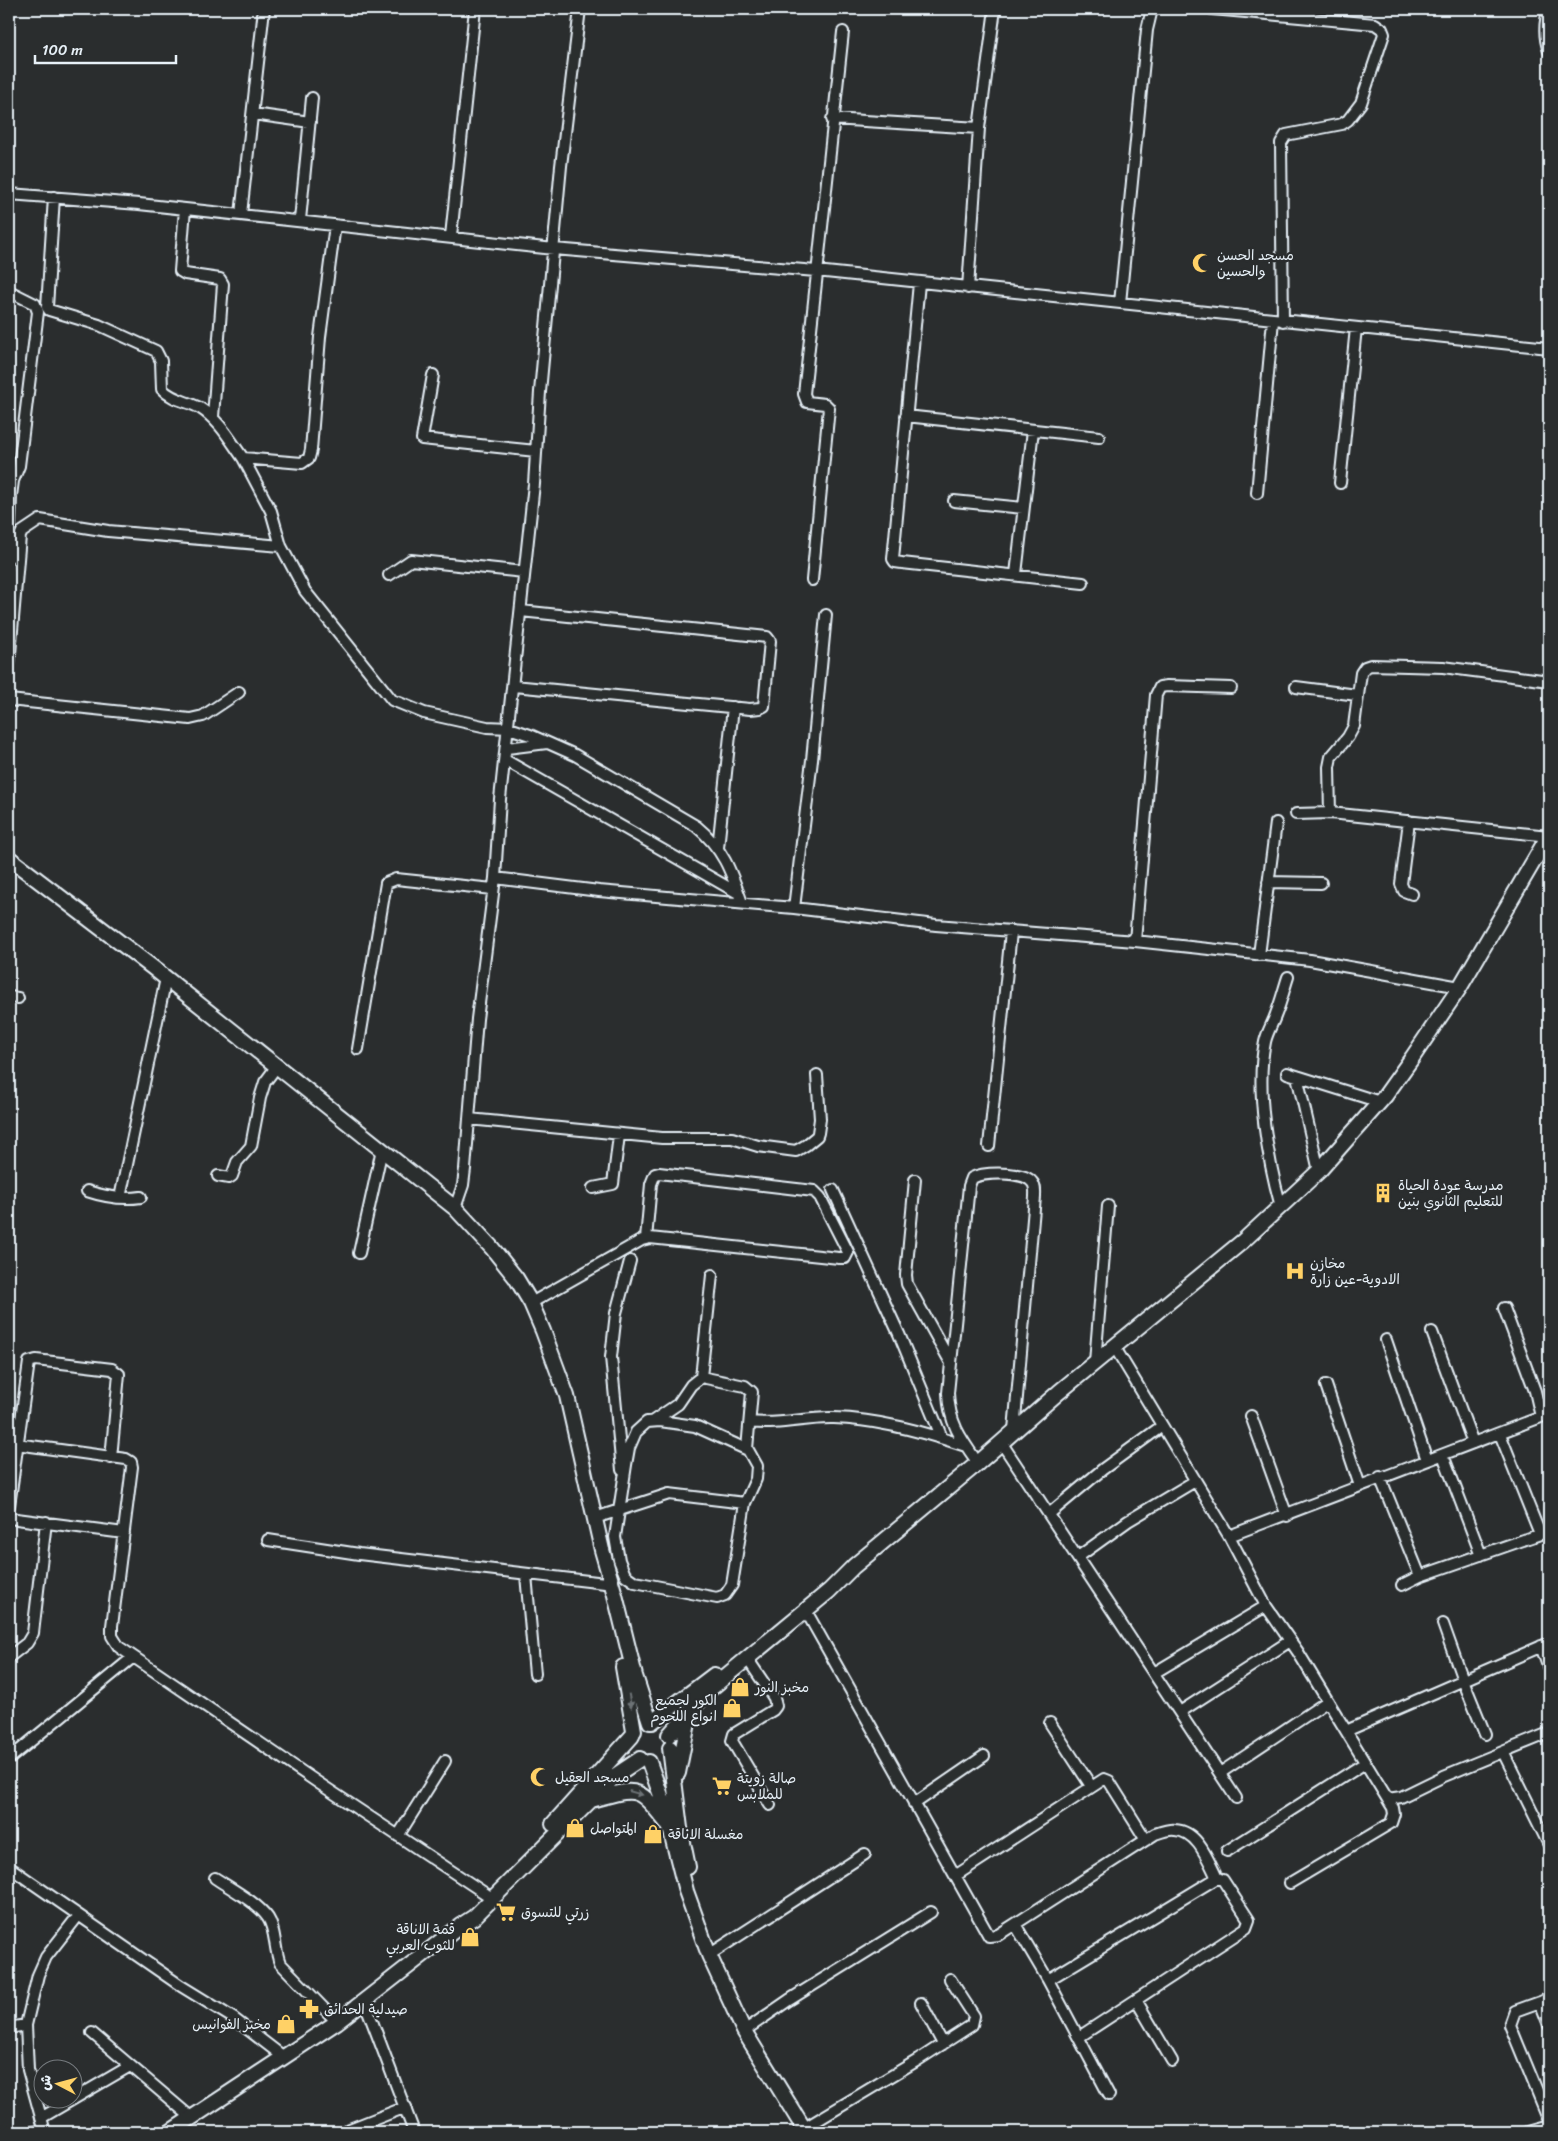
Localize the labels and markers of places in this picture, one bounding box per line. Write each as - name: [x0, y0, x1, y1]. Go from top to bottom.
- place label: مسجد الحسن والحسين: [1217, 243, 1294, 284]
- mosque icon: مسجد الحسن والحسين: [1191, 252, 1213, 274]
- place label: مدرسة عودة الحياة للتعليم الثانوي بنين: [1398, 1173, 1504, 1214]
- building icon: مدرسة عودة الحياة للتعليم الثانوي بنين: [1372, 1182, 1394, 1204]
- place label: مخازن الادوية-عين زارة: [1310, 1251, 1400, 1292]
- hospital icon: مخازن الادوية-عين زارة: [1284, 1260, 1306, 1282]
- place label: مخبز النور: [754, 1675, 809, 1700]
- shop icon: مخبز النور: [729, 1676, 751, 1698]
- place label: الكور لجميع انواع اللحوم: [650, 1688, 717, 1729]
- shop icon: الكور لجميع انواع اللحوم: [721, 1697, 743, 1719]
- place label: مسجد العقيل: [555, 1765, 629, 1790]
- mosque icon: مسجد العقيل: [529, 1766, 551, 1788]
- place label: صالة زويتة للملابس: [737, 1766, 796, 1807]
- supermarket icon: صالة زويتة للملابس: [711, 1775, 733, 1797]
- place label: المتواصل: [590, 1816, 637, 1841]
- shop icon: المتواصل: [564, 1817, 586, 1839]
- place label: مغسلة الاناقة: [668, 1822, 743, 1847]
- shop icon: مغسلة الاناقة: [642, 1823, 664, 1845]
- place label: زرتي للتسوق: [521, 1900, 589, 1925]
- supermarket icon: زرتي للتسوق: [495, 1901, 517, 1923]
- place label: قمة الاناقة للثوب العربي: [386, 1917, 455, 1958]
- shop icon: قمة الاناقة للثوب العربي: [459, 1926, 481, 1948]
- place label: صيدلية الحدائق: [324, 1997, 408, 2022]
- pharmacy icon: صيدلية الحدائق: [298, 1998, 320, 2020]
- place label: مخبز الفوانيس: [192, 2012, 271, 2037]
- shop icon: مخبز الفوانيس: [275, 2013, 297, 2035]

